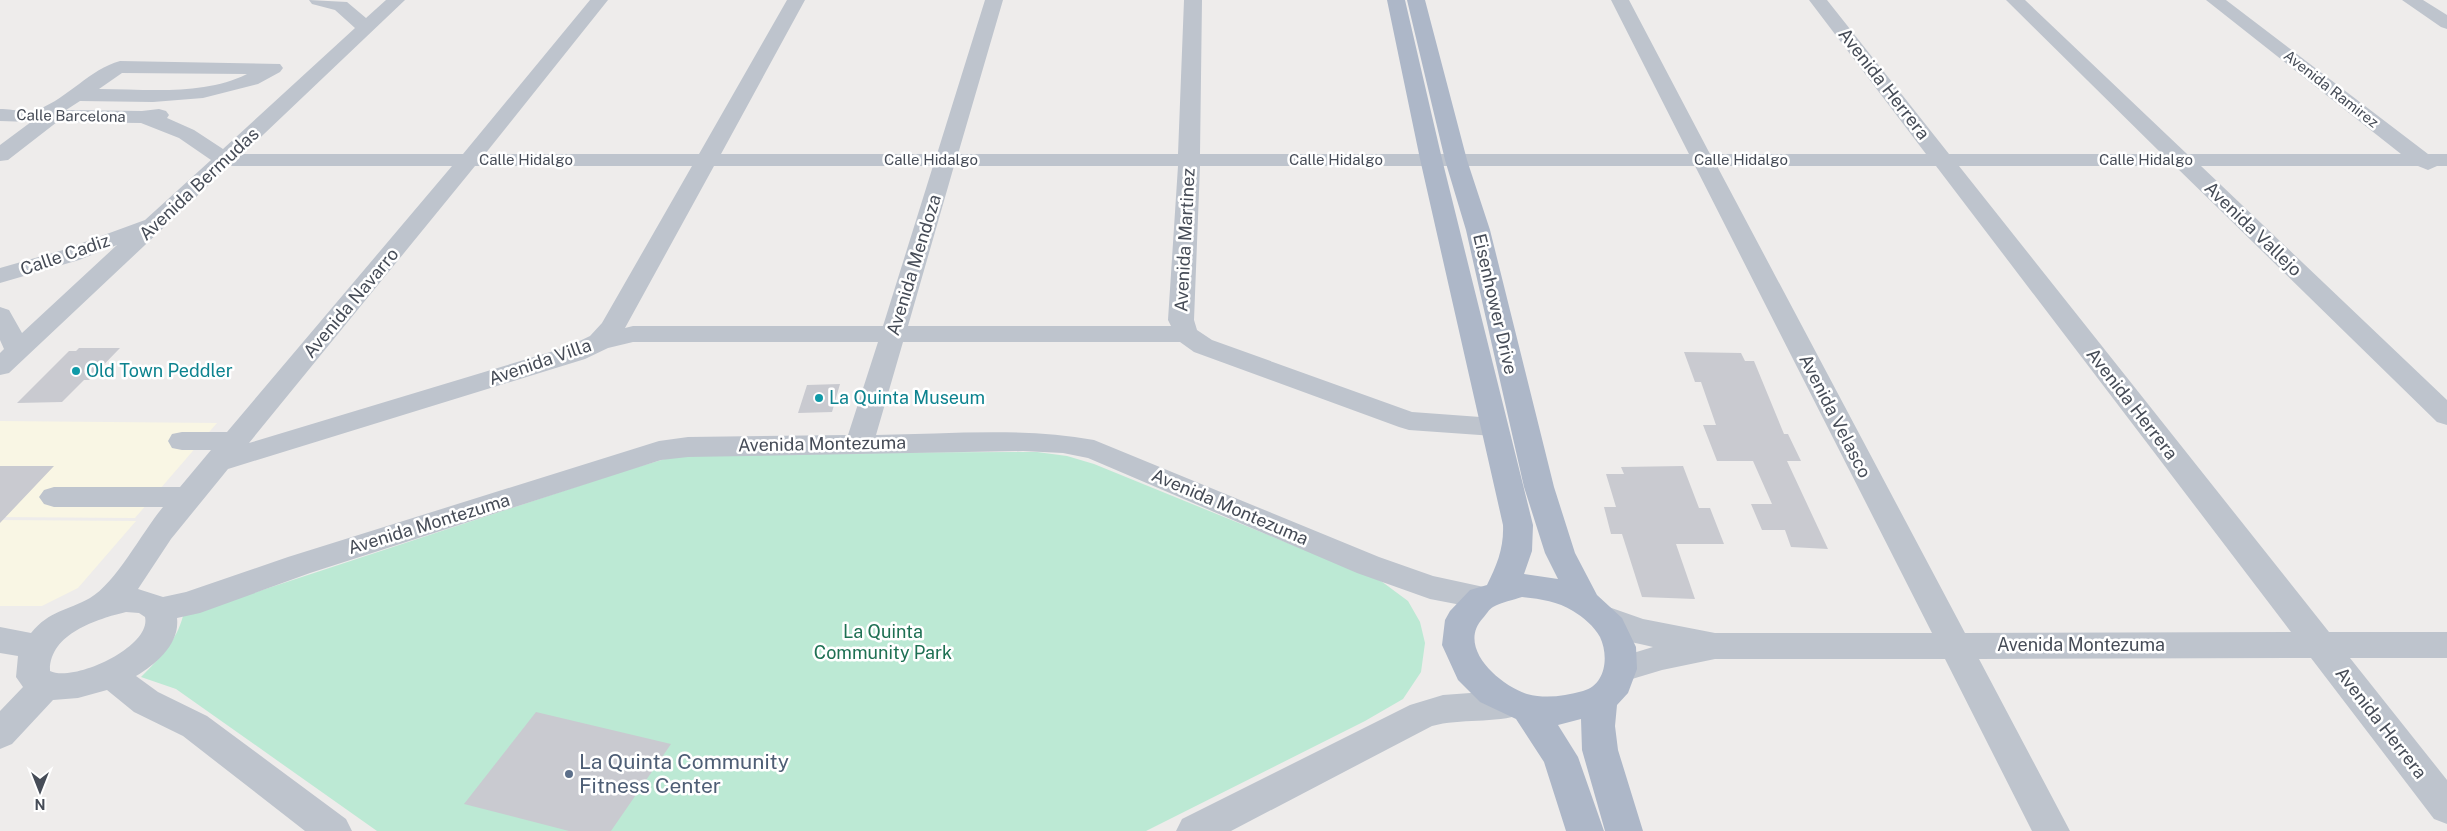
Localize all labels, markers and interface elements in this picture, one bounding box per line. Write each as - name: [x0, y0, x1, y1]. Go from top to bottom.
- street label: Avenida Herrera: [1834, 24, 1934, 143]
- street label: Avenida Ramirez: [2281, 46, 2382, 131]
- street label: Calle Barcelona: [16, 106, 126, 125]
- street label: Avenida Bermudas: [135, 123, 263, 244]
- street label: Calle Hidalgo: [479, 151, 573, 168]
- street label: Calle Hidalgo: [884, 151, 978, 168]
- street label: Calle Hidalgo: [1289, 151, 1383, 168]
- street label: Calle Hidalgo: [1694, 151, 1788, 168]
- street label: Calle Hidalgo: [2099, 151, 2193, 168]
- street label: Avenida Martinez: [1170, 168, 1199, 312]
- street label: Avenida Vallejo: [2200, 177, 2306, 280]
- street label: Avenida Mendoza: [882, 192, 945, 338]
- street label: Calle Cadiz: [17, 229, 112, 280]
- street label: Eisenhower Drive: [1469, 231, 1522, 376]
- street label: Avenida Navarro: [299, 244, 403, 362]
- street label: Avenida Villa: [486, 334, 594, 389]
- street label: Avenida Herrera: [2082, 344, 2182, 463]
- street label: Avenida Velasco: [1795, 350, 1876, 481]
- place label: Old Town Peddler: [86, 360, 233, 381]
- marker: Old Town Peddler: [70, 365, 82, 377]
- place label: La Quinta Museum: [829, 387, 985, 408]
- marker: La Quinta Museum: [813, 392, 825, 404]
- street label: Avenida Montezuma: [738, 432, 906, 455]
- street label: Avenida Montezuma: [1149, 464, 1312, 549]
- street label: Avenida Montezuma: [345, 489, 512, 558]
- park label: La Quinta Community Park: [814, 621, 952, 663]
- street label: Avenida Montezuma: [1997, 634, 2165, 655]
- street label: Avenida Herrera: [2331, 663, 2431, 782]
- place label: La Quinta Community Fitness Center: [579, 749, 789, 798]
- north arrow: [15, 766, 65, 816]
- marker: La Quinta Community Fitness Center: [563, 768, 575, 780]
- text: N: [35, 796, 45, 812]

